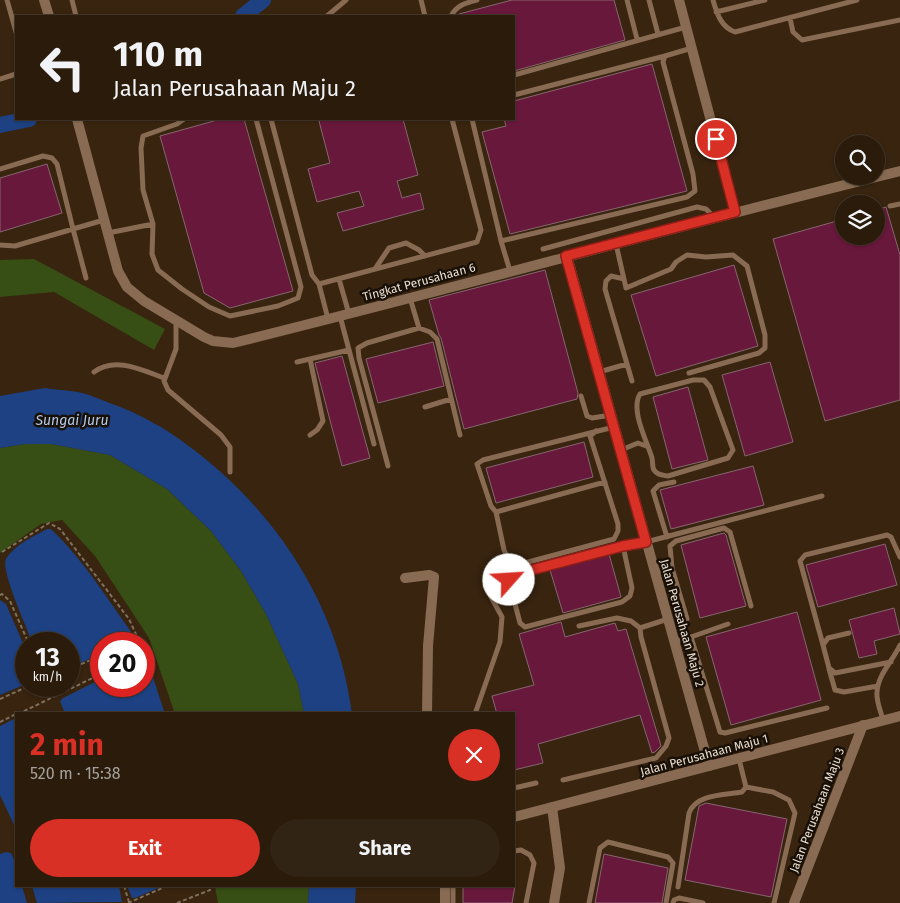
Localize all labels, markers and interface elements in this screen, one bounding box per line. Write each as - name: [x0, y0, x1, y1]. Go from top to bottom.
- text: 110 m: [113, 33, 203, 75]
- icon: left: [30, 35, 95, 100]
- text: Jalan Perusahaan Maju 2: [113, 75, 356, 102]
- pin: [695, 118, 737, 160]
- icon: arrive: [702, 125, 730, 153]
- map controls: [835, 135, 885, 245]
- button: search: [835, 135, 885, 185]
- button: layers: [835, 195, 885, 245]
- street label: Tingkat Perusahaan 6: [361, 260, 477, 304]
- water label: Sungai Juru: [34, 412, 109, 429]
- position arrow: [482, 553, 534, 605]
- street label: Jalan Perusahaan Maju 2: [657, 557, 707, 689]
- speed limit sign: 20: [90, 632, 155, 697]
- text: 13: [35, 643, 60, 673]
- text: km/h: [33, 670, 62, 684]
- text: 2 min: [30, 727, 104, 763]
- button: close: [448, 729, 500, 781]
- street label: Jalan Perusahaan Maju 1: [639, 731, 769, 779]
- street label: Jalan Perusahaan Maju 3: [787, 746, 847, 874]
- text: 520 m · 15:38: [30, 764, 121, 783]
- button: Exit: [30, 819, 260, 877]
- button: Share: [270, 819, 500, 877]

